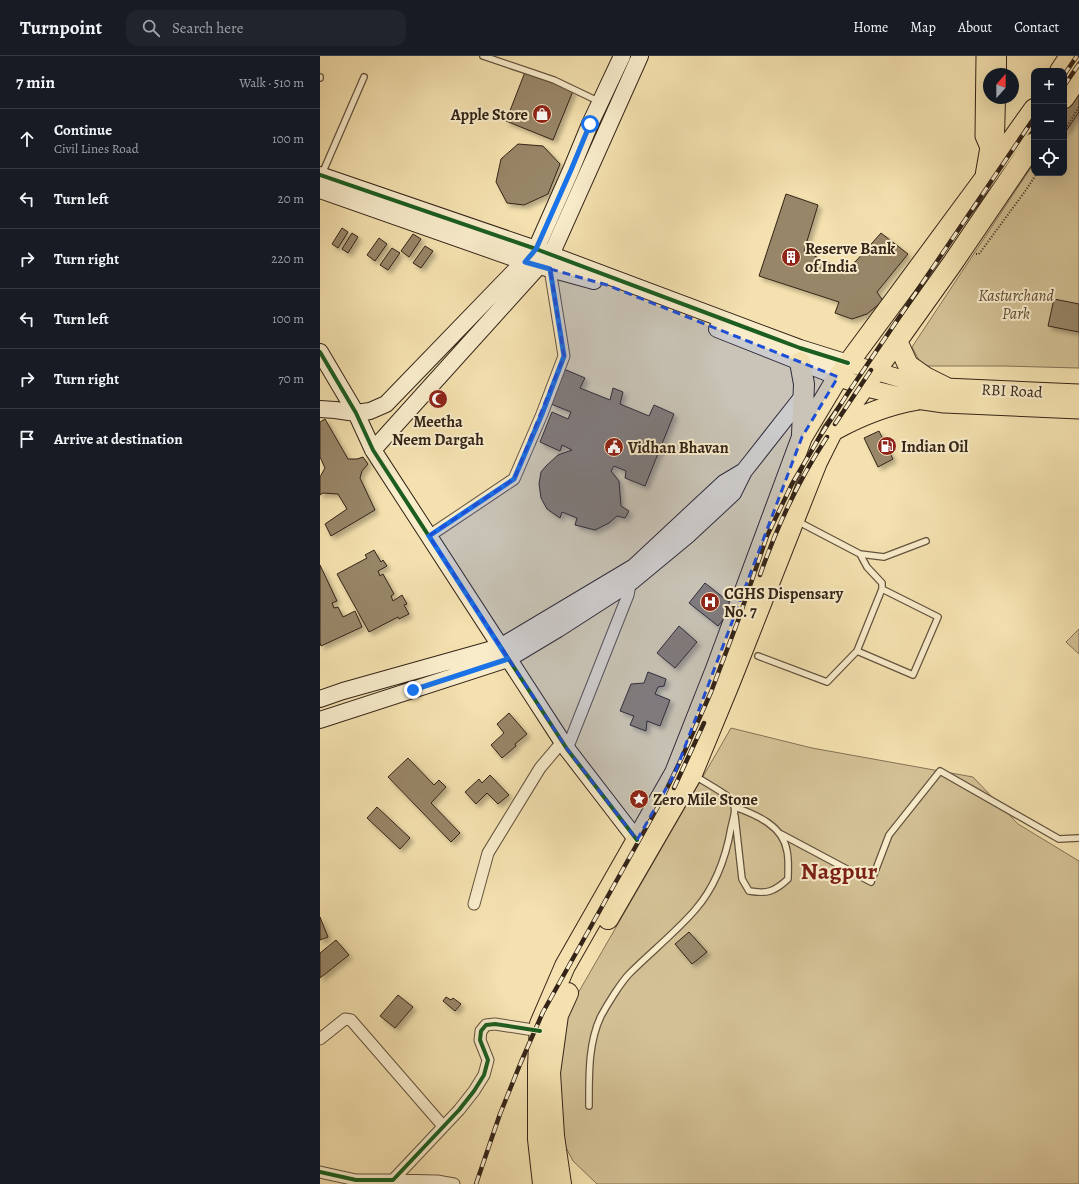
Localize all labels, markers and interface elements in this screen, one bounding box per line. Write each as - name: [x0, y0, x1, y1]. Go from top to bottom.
- search box: [126, 10, 406, 46]
- text: Turnpoint: [20, 15, 102, 41]
- icon: search: [140, 17, 162, 39]
- text: Search here: [172, 18, 243, 38]
- text: Home: [853, 18, 888, 37]
- text: Map: [910, 18, 936, 37]
- text: About: [958, 18, 992, 37]
- text: Contact: [1014, 18, 1059, 37]
- north arrow: [983, 68, 1019, 104]
- map controls: [1031, 68, 1067, 176]
- button: +: [1031, 68, 1067, 104]
- text: 7 min: [16, 71, 55, 94]
- text: Walk · 510 m: [239, 74, 304, 91]
- shop icon: Apple Store: [531, 103, 553, 125]
- place label: Apple Store: [450, 104, 528, 126]
- button: −: [1031, 104, 1067, 140]
- route start: [581, 115, 599, 133]
- text: Continue: [54, 120, 112, 140]
- icon: ahead: [16, 128, 38, 150]
- text: 100 m: [272, 130, 304, 147]
- text: Civil Lines Road: [54, 140, 139, 157]
- button: locate: [1031, 140, 1067, 176]
- icon: left: [16, 188, 38, 210]
- text: Turn left: [54, 189, 109, 209]
- text: 20 m: [278, 190, 304, 207]
- place label: Reserve Bank of India: [805, 238, 896, 278]
- building icon: Reserve Bank of India: [780, 246, 802, 268]
- icon: right: [16, 248, 38, 270]
- text: Turn right: [54, 249, 119, 269]
- text: 220 m: [271, 250, 304, 267]
- park label: Kasturchand Park: [978, 285, 1054, 325]
- icon: left: [16, 308, 38, 330]
- text: Turn left: [54, 309, 109, 329]
- text: 100 m: [272, 310, 304, 327]
- icon: right: [16, 368, 38, 390]
- text: Turn right: [54, 369, 119, 389]
- text: 70 m: [278, 370, 304, 387]
- street label: RBI Road: [981, 378, 1044, 404]
- mosque icon: Meetha Neem Dargah: [427, 388, 449, 410]
- place label: Meetha Neem Dargah: [392, 411, 484, 451]
- icon: arrive: [16, 428, 38, 450]
- text: Arrive at destination: [54, 429, 183, 449]
- fuel station icon: Indian Oil: [876, 435, 898, 457]
- public building icon: Vidhan Bhavan: [603, 436, 625, 458]
- place label: Indian Oil: [901, 436, 969, 458]
- place label: Vidhan Bhavan: [627, 437, 729, 459]
- place label: CGHS Dispensary No. 7: [724, 583, 844, 623]
- hospital icon: CGHS Dispensary No. 7: [699, 591, 721, 613]
- route end: [404, 681, 422, 699]
- place icon: Zero Mile Stone: [628, 788, 650, 810]
- place label: Zero Mile Stone: [653, 789, 758, 811]
- district label: Nagpur: [801, 855, 878, 887]

